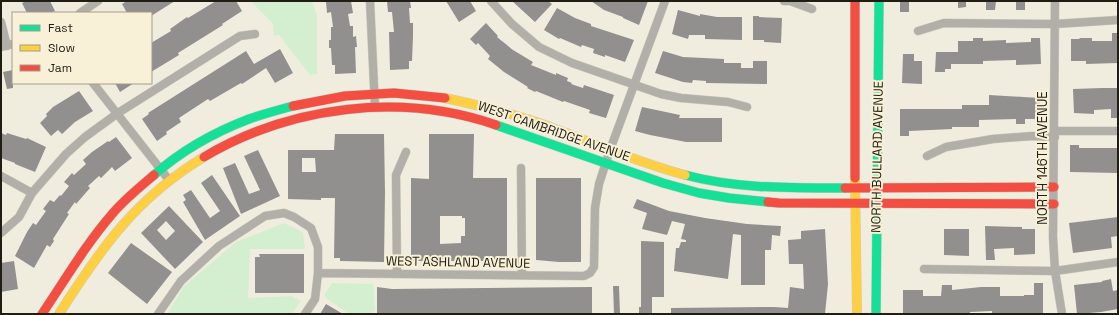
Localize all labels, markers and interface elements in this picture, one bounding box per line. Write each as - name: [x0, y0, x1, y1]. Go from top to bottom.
- legend: [12, 12, 152, 84]
- text: Fast: [48, 20, 73, 36]
- text: Slow: [48, 40, 75, 56]
- text: Jam: [48, 60, 72, 76]
- street label: NORTH BULLARD AVENUE: [867, 81, 887, 233]
- street label: NORTH 146TH AVENUE: [1034, 91, 1051, 225]
- street label: WEST CAMBRIDGE AVENUE: [476, 97, 632, 165]
- street label: WEST ASHLAND AVENUE: [386, 252, 530, 272]

